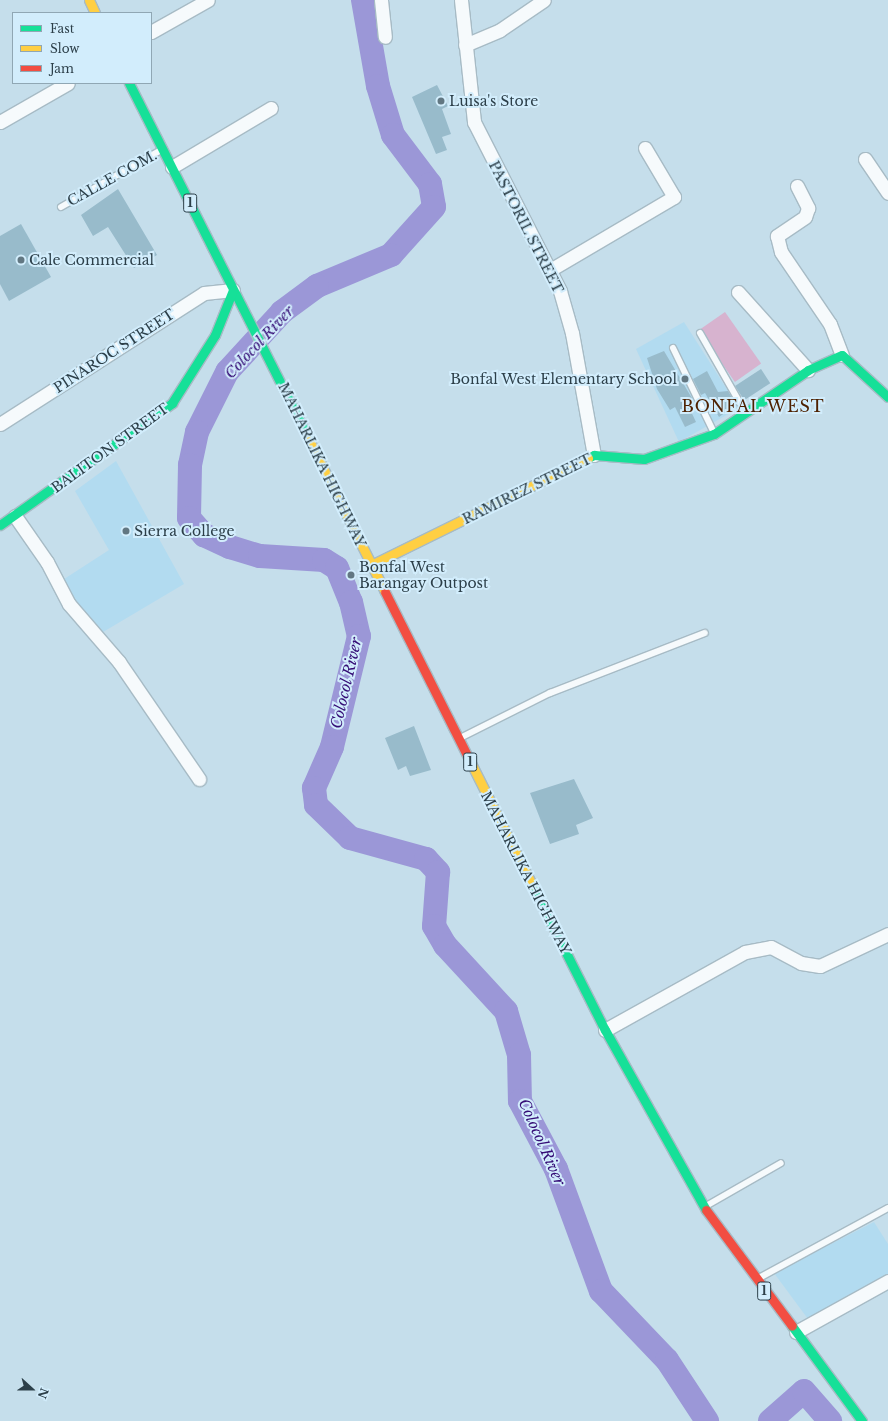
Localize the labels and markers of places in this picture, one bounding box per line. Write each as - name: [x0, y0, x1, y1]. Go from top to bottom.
- place label: Luisa's Store: [449, 93, 538, 109]
- marker: Luisa's Store: [436, 96, 446, 106]
- place label: Cale Commercial: [29, 252, 154, 268]
- marker: Cale Commercial: [16, 255, 26, 265]
- place label: Bonfal West Elementary School: [449, 371, 677, 387]
- marker: Bonfal West Elementary School: [680, 374, 690, 384]
- place label: Sierra College: [134, 523, 235, 539]
- marker: Sierra College: [121, 526, 131, 536]
- place label: Bonfal West Barangay Outpost: [359, 559, 489, 592]
- marker: Bonfal West Barangay Outpost: [346, 570, 356, 580]

